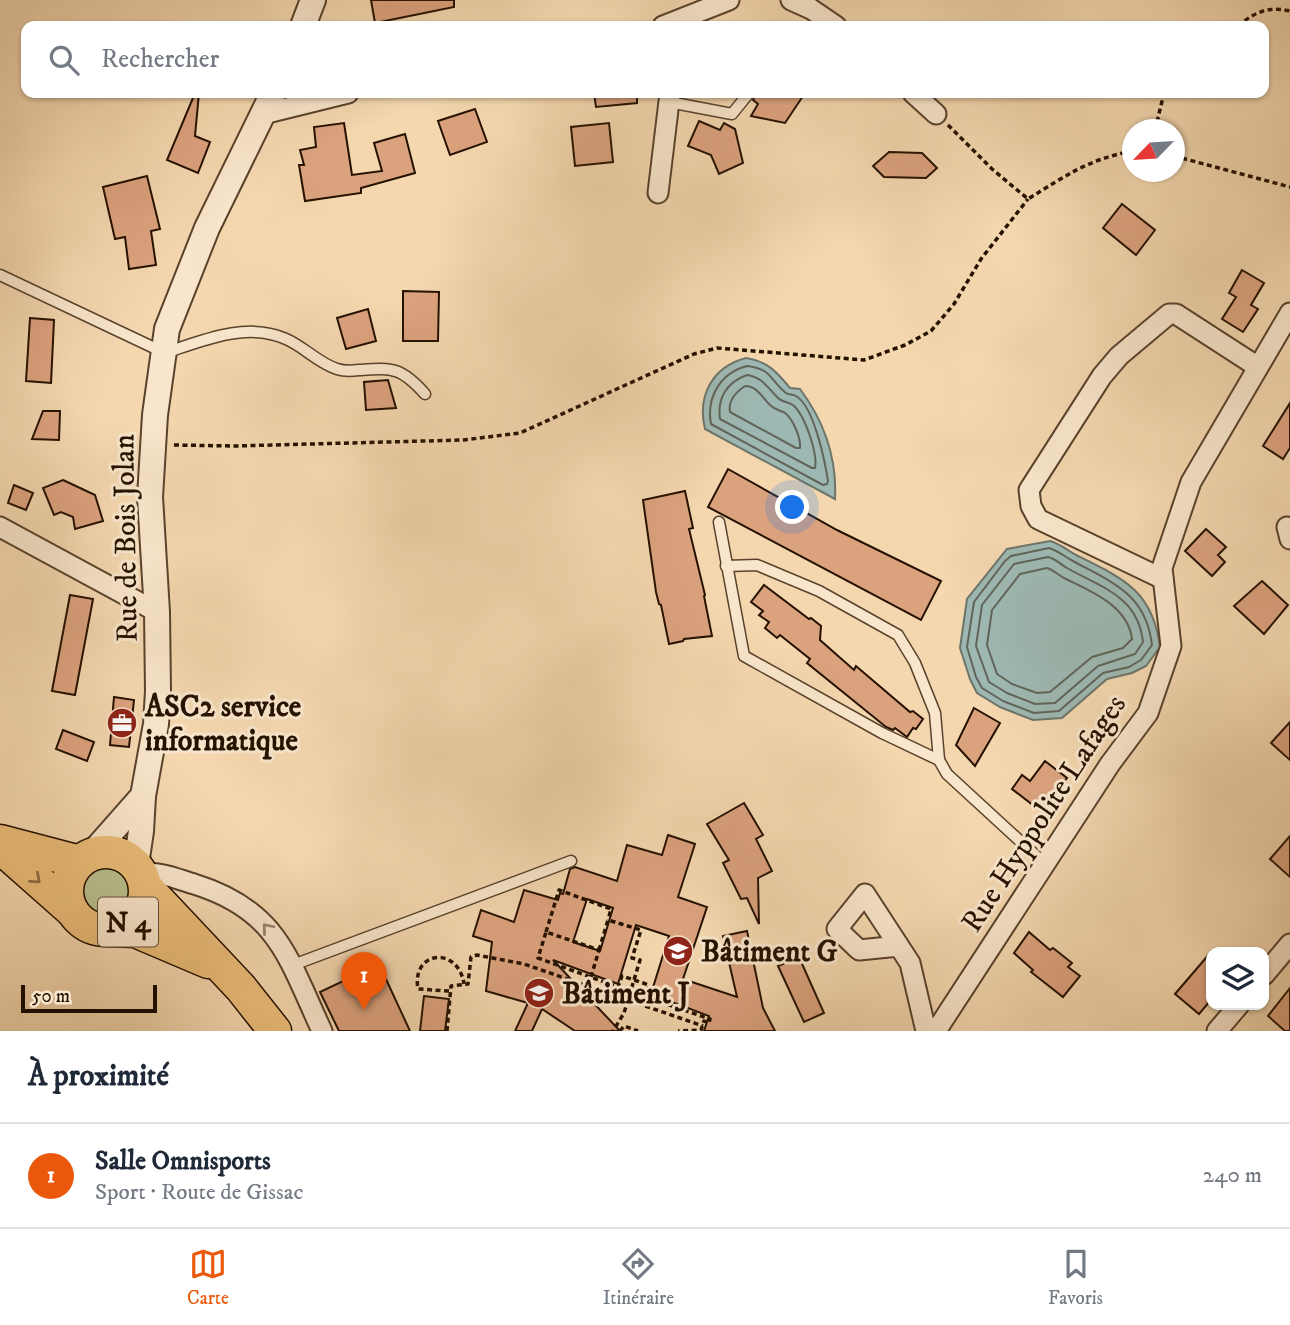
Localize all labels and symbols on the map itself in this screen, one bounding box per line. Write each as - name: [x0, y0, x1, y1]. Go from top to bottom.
- north arrow: [1122, 119, 1185, 182]
- street label: Rue de Bois Jolan: [106, 433, 147, 642]
- your location: [775, 490, 809, 524]
- street label: Rue Hyppolite Lafages: [954, 688, 1135, 939]
- place label: ASC2 service informatique: [144, 689, 302, 760]
- office icon: ASC2 service informatique: [105, 706, 139, 740]
- one-way arrow: [27, 871, 40, 883]
- road number: N 4: [98, 898, 158, 946]
- one-way arrow: [263, 923, 275, 936]
- school or university icon: Bâtiment G: [661, 934, 695, 968]
- place label: Bâtiment G: [701, 934, 837, 971]
- pin: 1: [341, 952, 387, 1010]
- school or university icon: Bâtiment J: [522, 976, 556, 1010]
- place label: Bâtiment J: [562, 976, 690, 1013]
- scale bar: [21, 982, 158, 1014]

